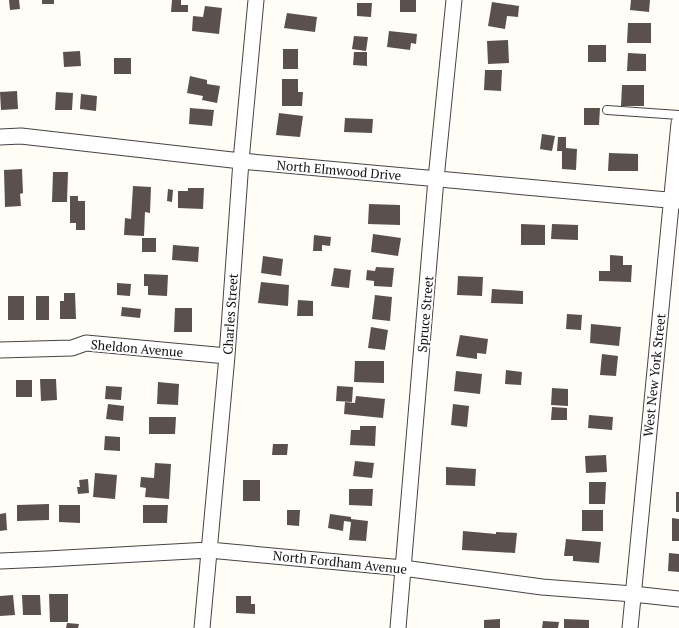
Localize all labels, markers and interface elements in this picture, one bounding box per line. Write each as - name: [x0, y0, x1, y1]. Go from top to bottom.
- street label: North Elmwood Drive: [276, 156, 402, 184]
- street label: Charles Street: [218, 273, 242, 355]
- street label: Spruce Street: [413, 275, 437, 353]
- street label: West New York Street: [639, 312, 669, 438]
- street label: Sheldon Avenue: [90, 335, 184, 361]
- street label: North Fordham Avenue: [272, 546, 408, 578]

